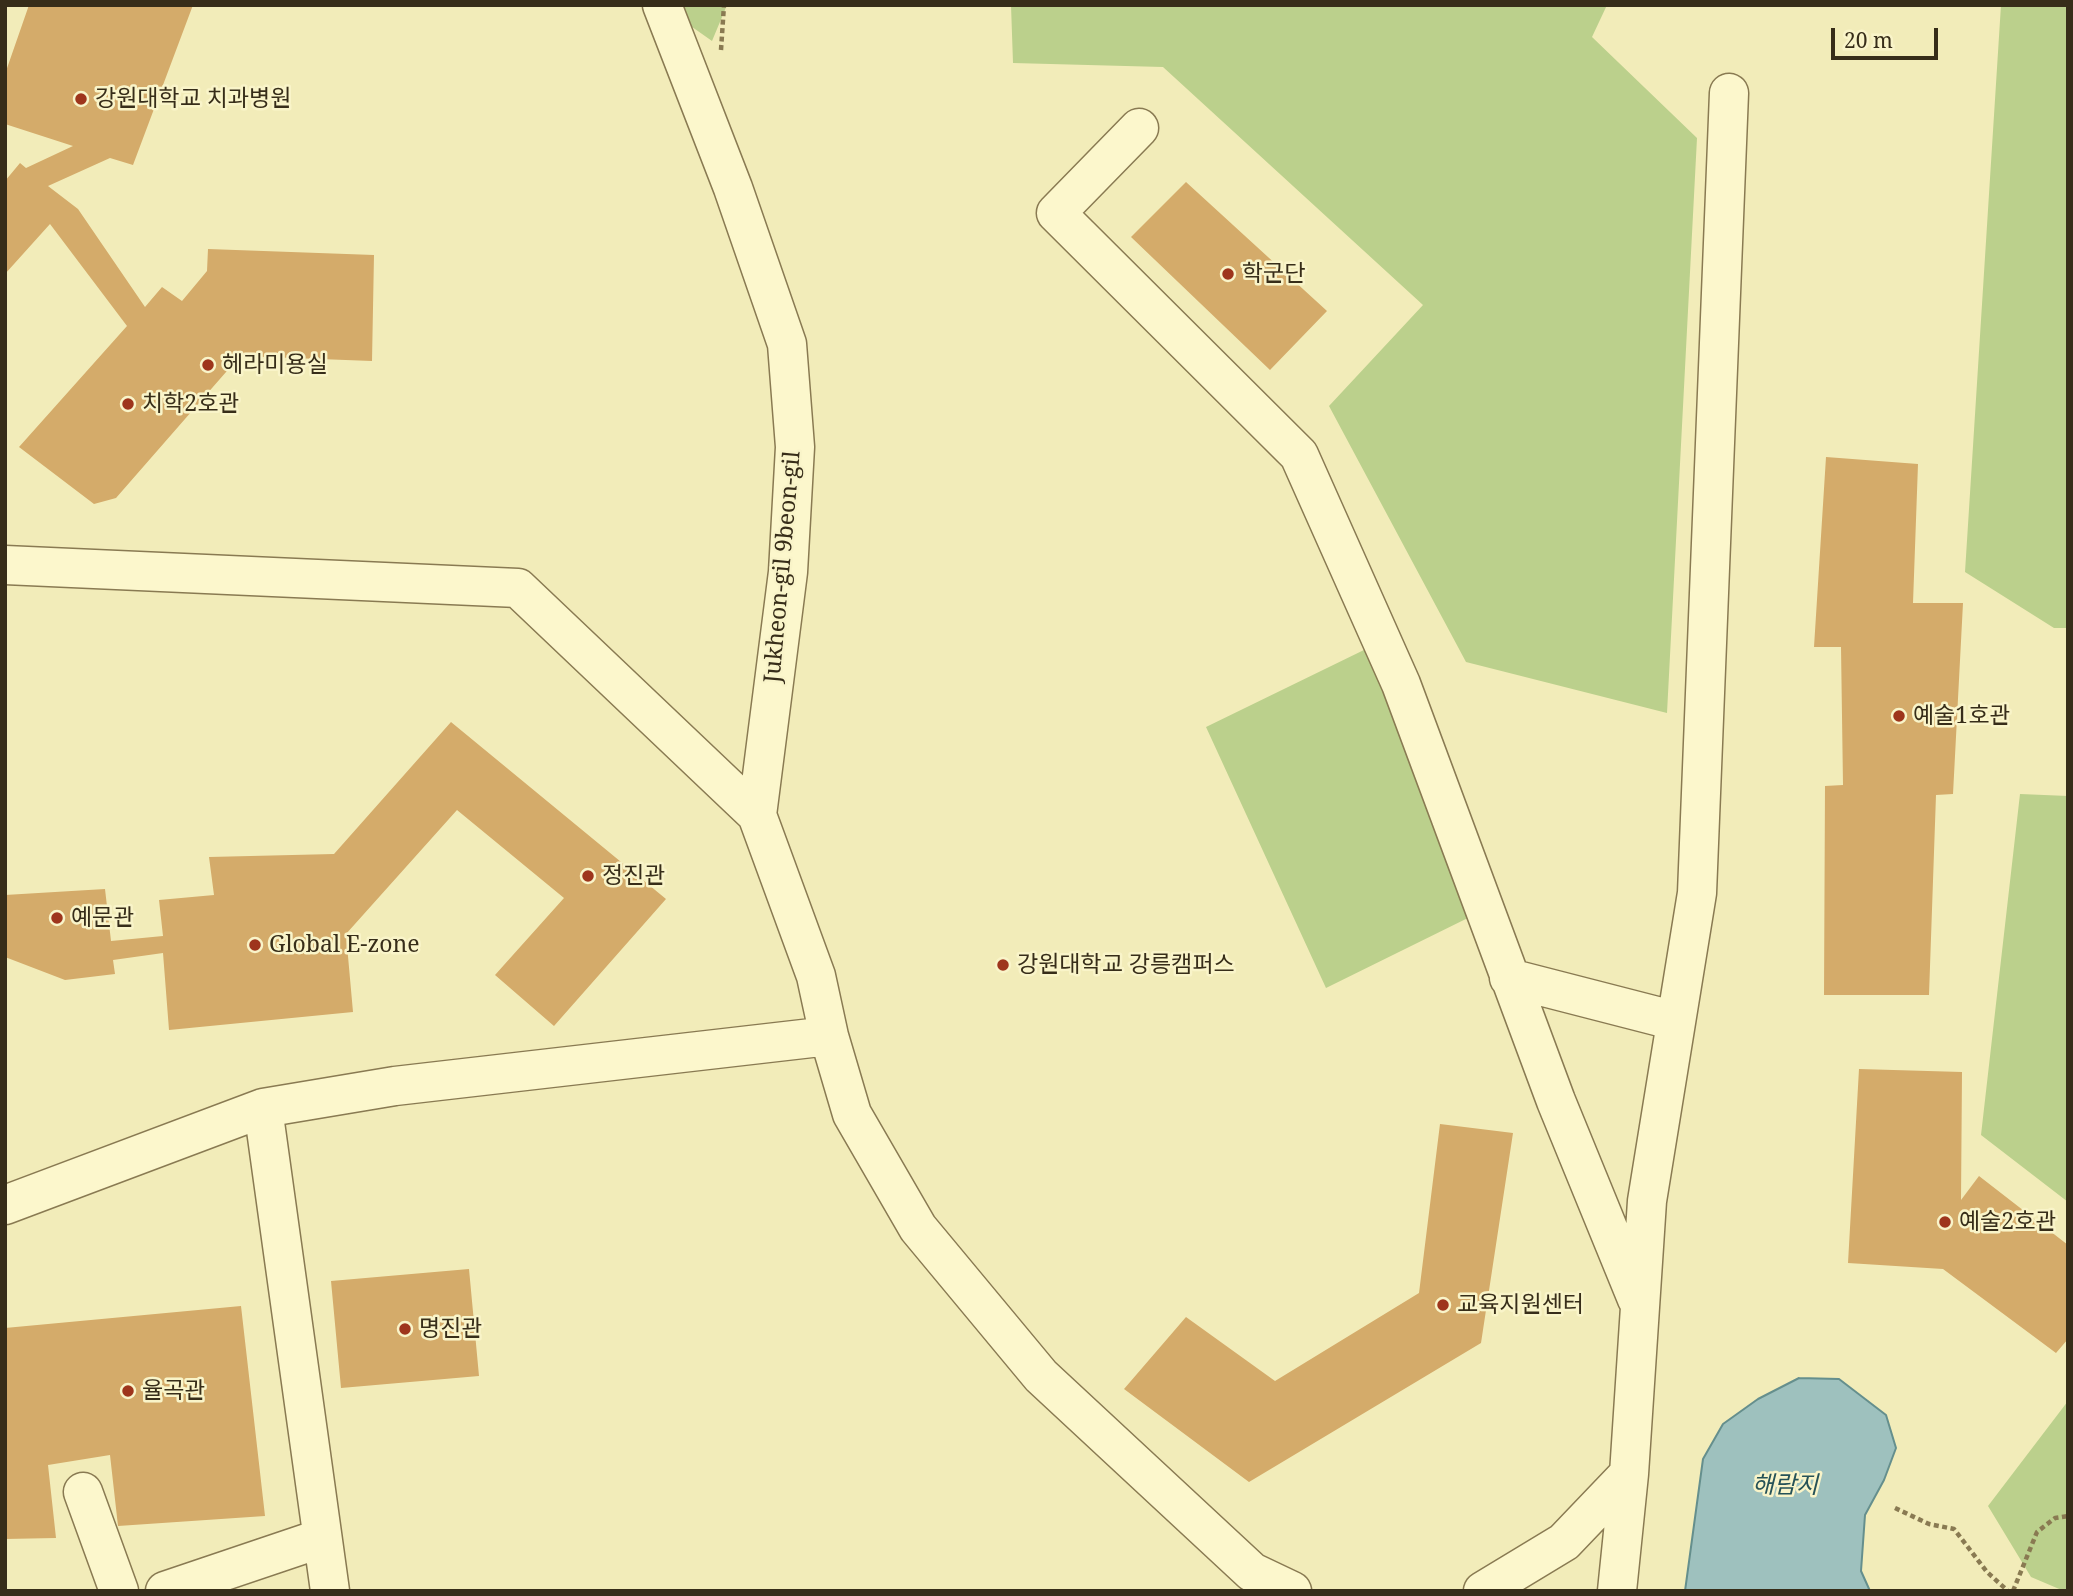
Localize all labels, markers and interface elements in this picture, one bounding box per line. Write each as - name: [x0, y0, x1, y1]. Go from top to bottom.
- scale bar: [1835, 14, 1942, 58]
- text: 20 m: [1844, 26, 1893, 54]
- place label: 강원대학교 치과병원: [95, 85, 291, 113]
- marker: 강원대학교 치과병원: [73, 91, 89, 107]
- place label: 학군단: [1242, 260, 1305, 288]
- marker: 학군단: [1220, 266, 1236, 282]
- place label: 헤라미용실: [222, 351, 328, 379]
- marker: 헤라미용실: [200, 357, 216, 373]
- place label: 치학2호관: [142, 390, 239, 418]
- marker: 치학2호관: [120, 396, 136, 412]
- street label: Jukheon-gil 9beon-gil: [759, 450, 807, 684]
- place label: 예술1호관: [1913, 702, 2010, 730]
- marker: 예술1호관: [1891, 708, 1907, 724]
- place label: 정진관: [602, 862, 665, 890]
- marker: 정진관: [580, 868, 596, 884]
- place label: 예문관: [71, 904, 134, 932]
- marker: 예문관: [49, 910, 65, 926]
- place label: Global E-zone: [269, 931, 420, 959]
- marker: Global E-zone: [247, 937, 263, 953]
- place label: 강원대학교 강릉캠퍼스: [1017, 951, 1235, 979]
- marker: 강원대학교 강릉캠퍼스: [995, 957, 1011, 973]
- place label: 예술2호관: [1959, 1208, 2056, 1236]
- marker: 예술2호관: [1937, 1214, 1953, 1230]
- place label: 교육지원센터: [1457, 1291, 1584, 1319]
- marker: 교육지원센터: [1435, 1297, 1451, 1313]
- place label: 명진관: [419, 1315, 482, 1343]
- marker: 명진관: [397, 1321, 413, 1337]
- place label: 율곡관: [142, 1377, 205, 1405]
- marker: 율곡관: [120, 1383, 136, 1399]
- water label: 해람지: [1752, 1472, 1818, 1500]

